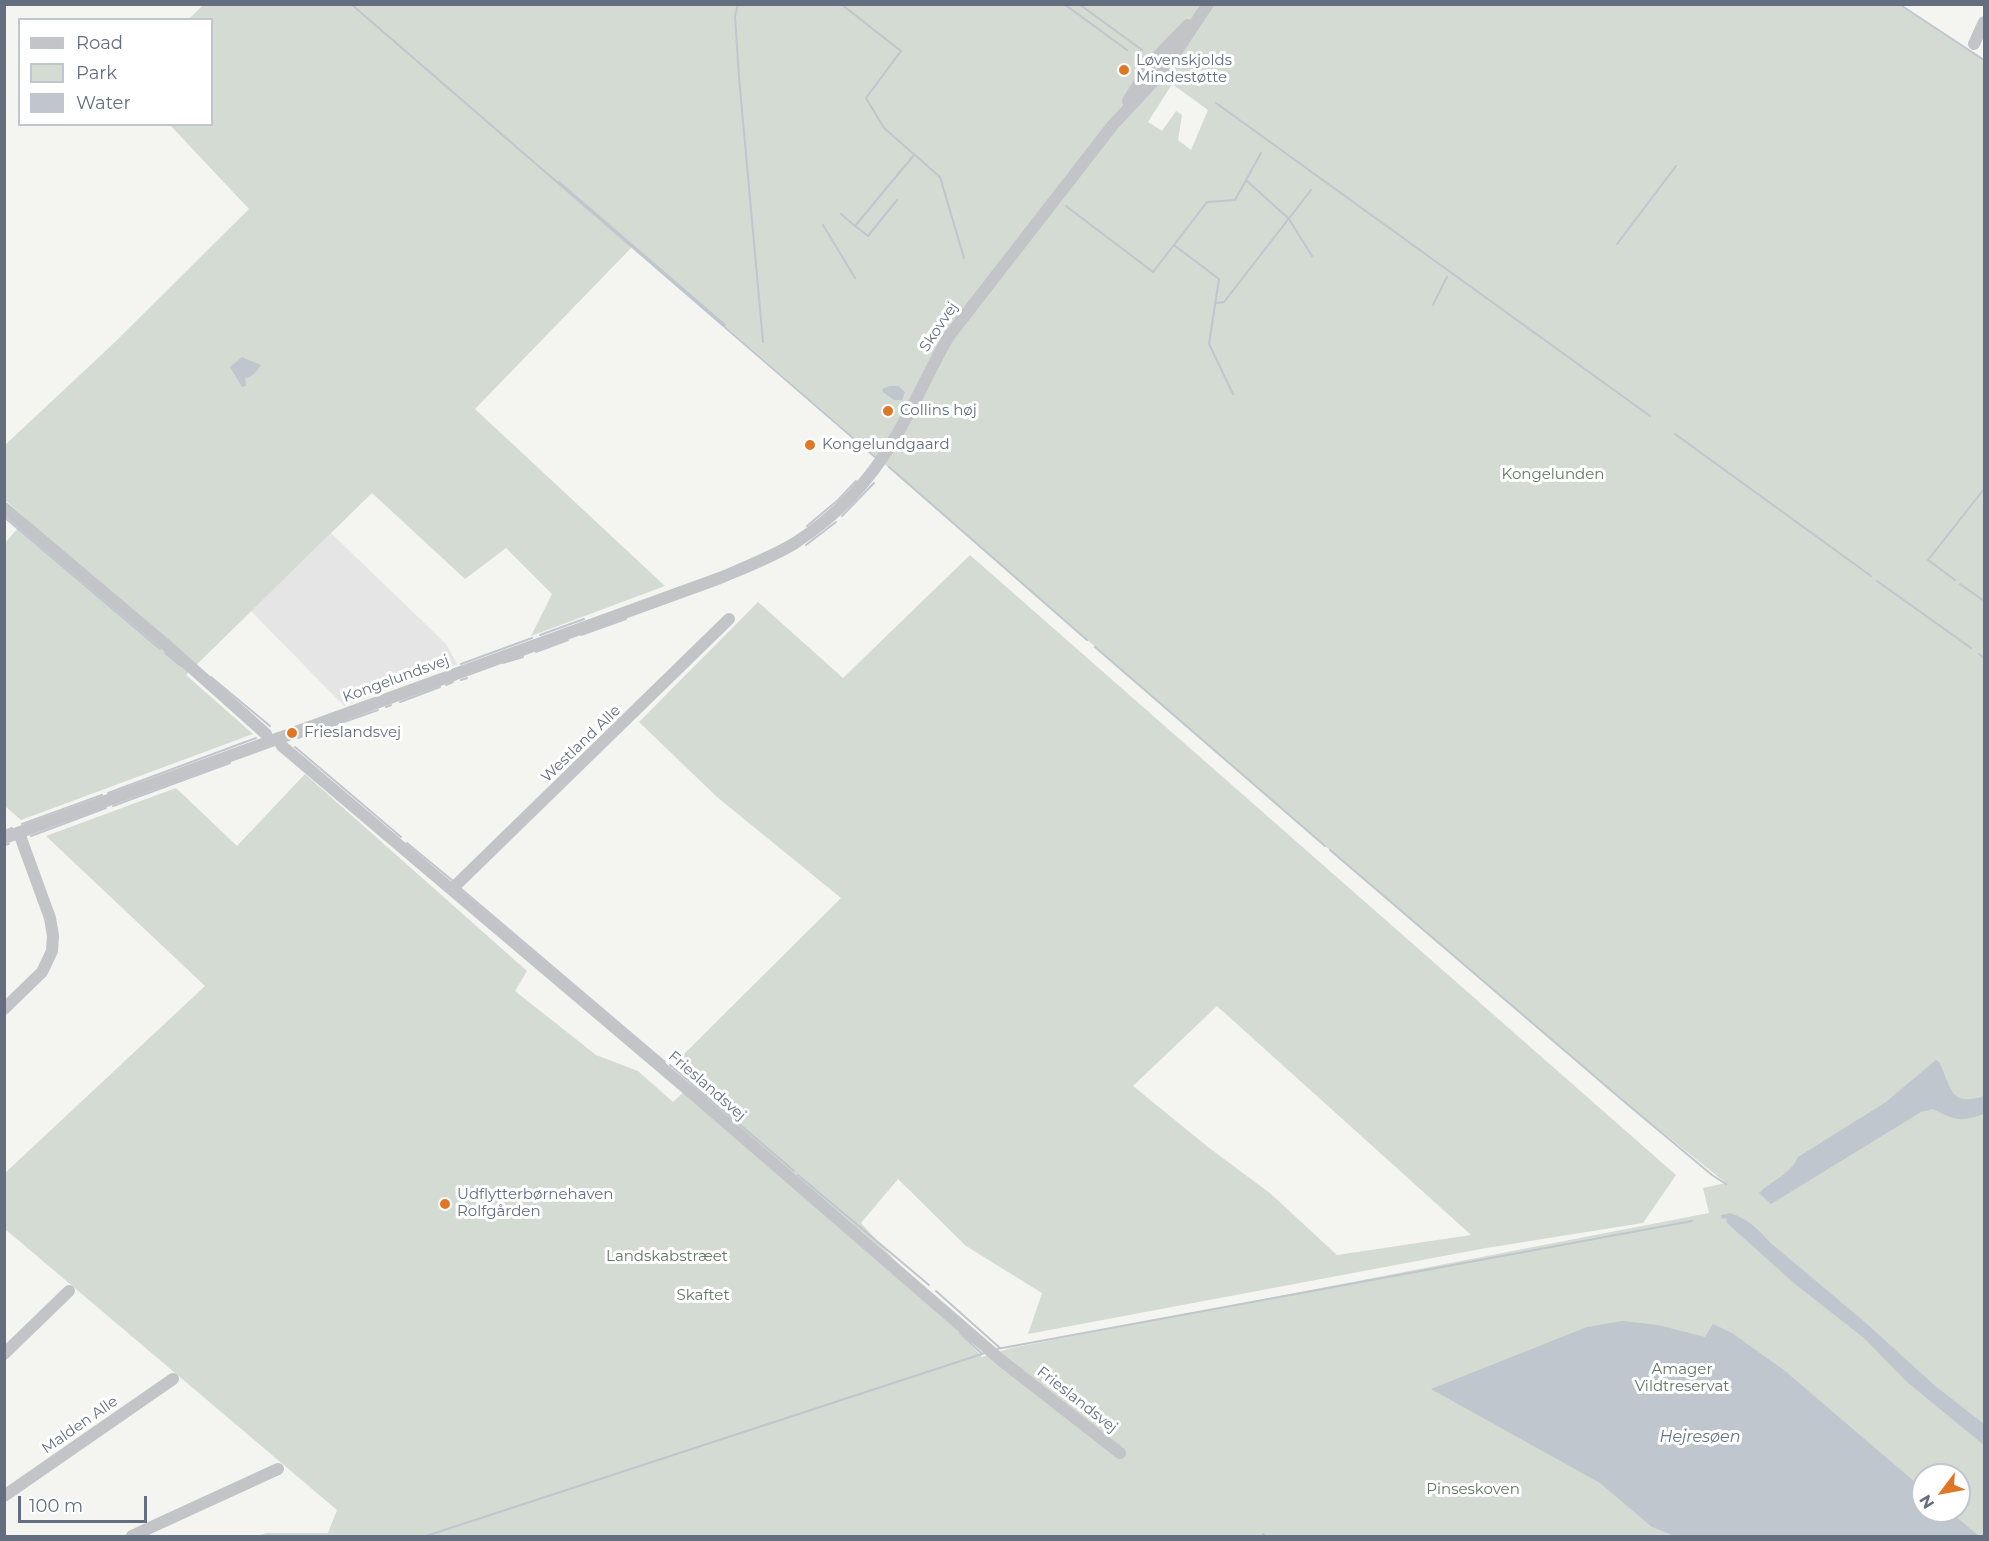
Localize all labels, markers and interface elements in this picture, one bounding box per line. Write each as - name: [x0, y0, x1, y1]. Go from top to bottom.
- legend: [18, 18, 213, 126]
- text: Road: [76, 32, 123, 54]
- place label: Løvenskjolds Mindestøtte: [1136, 52, 1232, 87]
- text: Park: [76, 62, 117, 84]
- marker: Løvenskjolds Mindestøtte: [1117, 63, 1131, 77]
- text: Water: [76, 92, 131, 114]
- street label: Skovvej: [916, 299, 962, 355]
- place label: Collins høj: [900, 402, 977, 420]
- marker: Collins høj: [881, 404, 895, 418]
- place label: Kongelundgaard: [822, 436, 950, 454]
- marker: Kongelundgaard: [803, 438, 817, 452]
- park label: Kongelunden: [1502, 466, 1604, 484]
- street label: Kongelundsvej: [340, 651, 452, 707]
- street label: Westland Alle: [538, 702, 624, 786]
- place label: Frieslandsvej: [304, 724, 401, 742]
- marker: Frieslandsvej: [285, 726, 299, 740]
- street label: Frieslandsvej: [664, 1047, 750, 1125]
- place label: Udflytterbørnehaven Rolfgården: [457, 1186, 613, 1221]
- marker: Udflytterbørnehaven Rolfgården: [438, 1197, 452, 1211]
- park label: Landskabstræet: [606, 1248, 728, 1266]
- park label: Skaftet: [677, 1287, 729, 1305]
- park label: Amager Vildtreservat: [1635, 1361, 1729, 1396]
- street label: Frieslandsvej: [1033, 1363, 1121, 1437]
- street label: Malden Alle: [39, 1392, 121, 1458]
- water label: Hejresøen: [1659, 1427, 1741, 1447]
- north arrow: [1911, 1463, 1971, 1523]
- park label: Pinseskoven: [1426, 1481, 1520, 1499]
- scale bar: [21, 1484, 150, 1522]
- text: N: [1916, 1491, 1938, 1512]
- text: 100 m: [29, 1495, 83, 1517]

